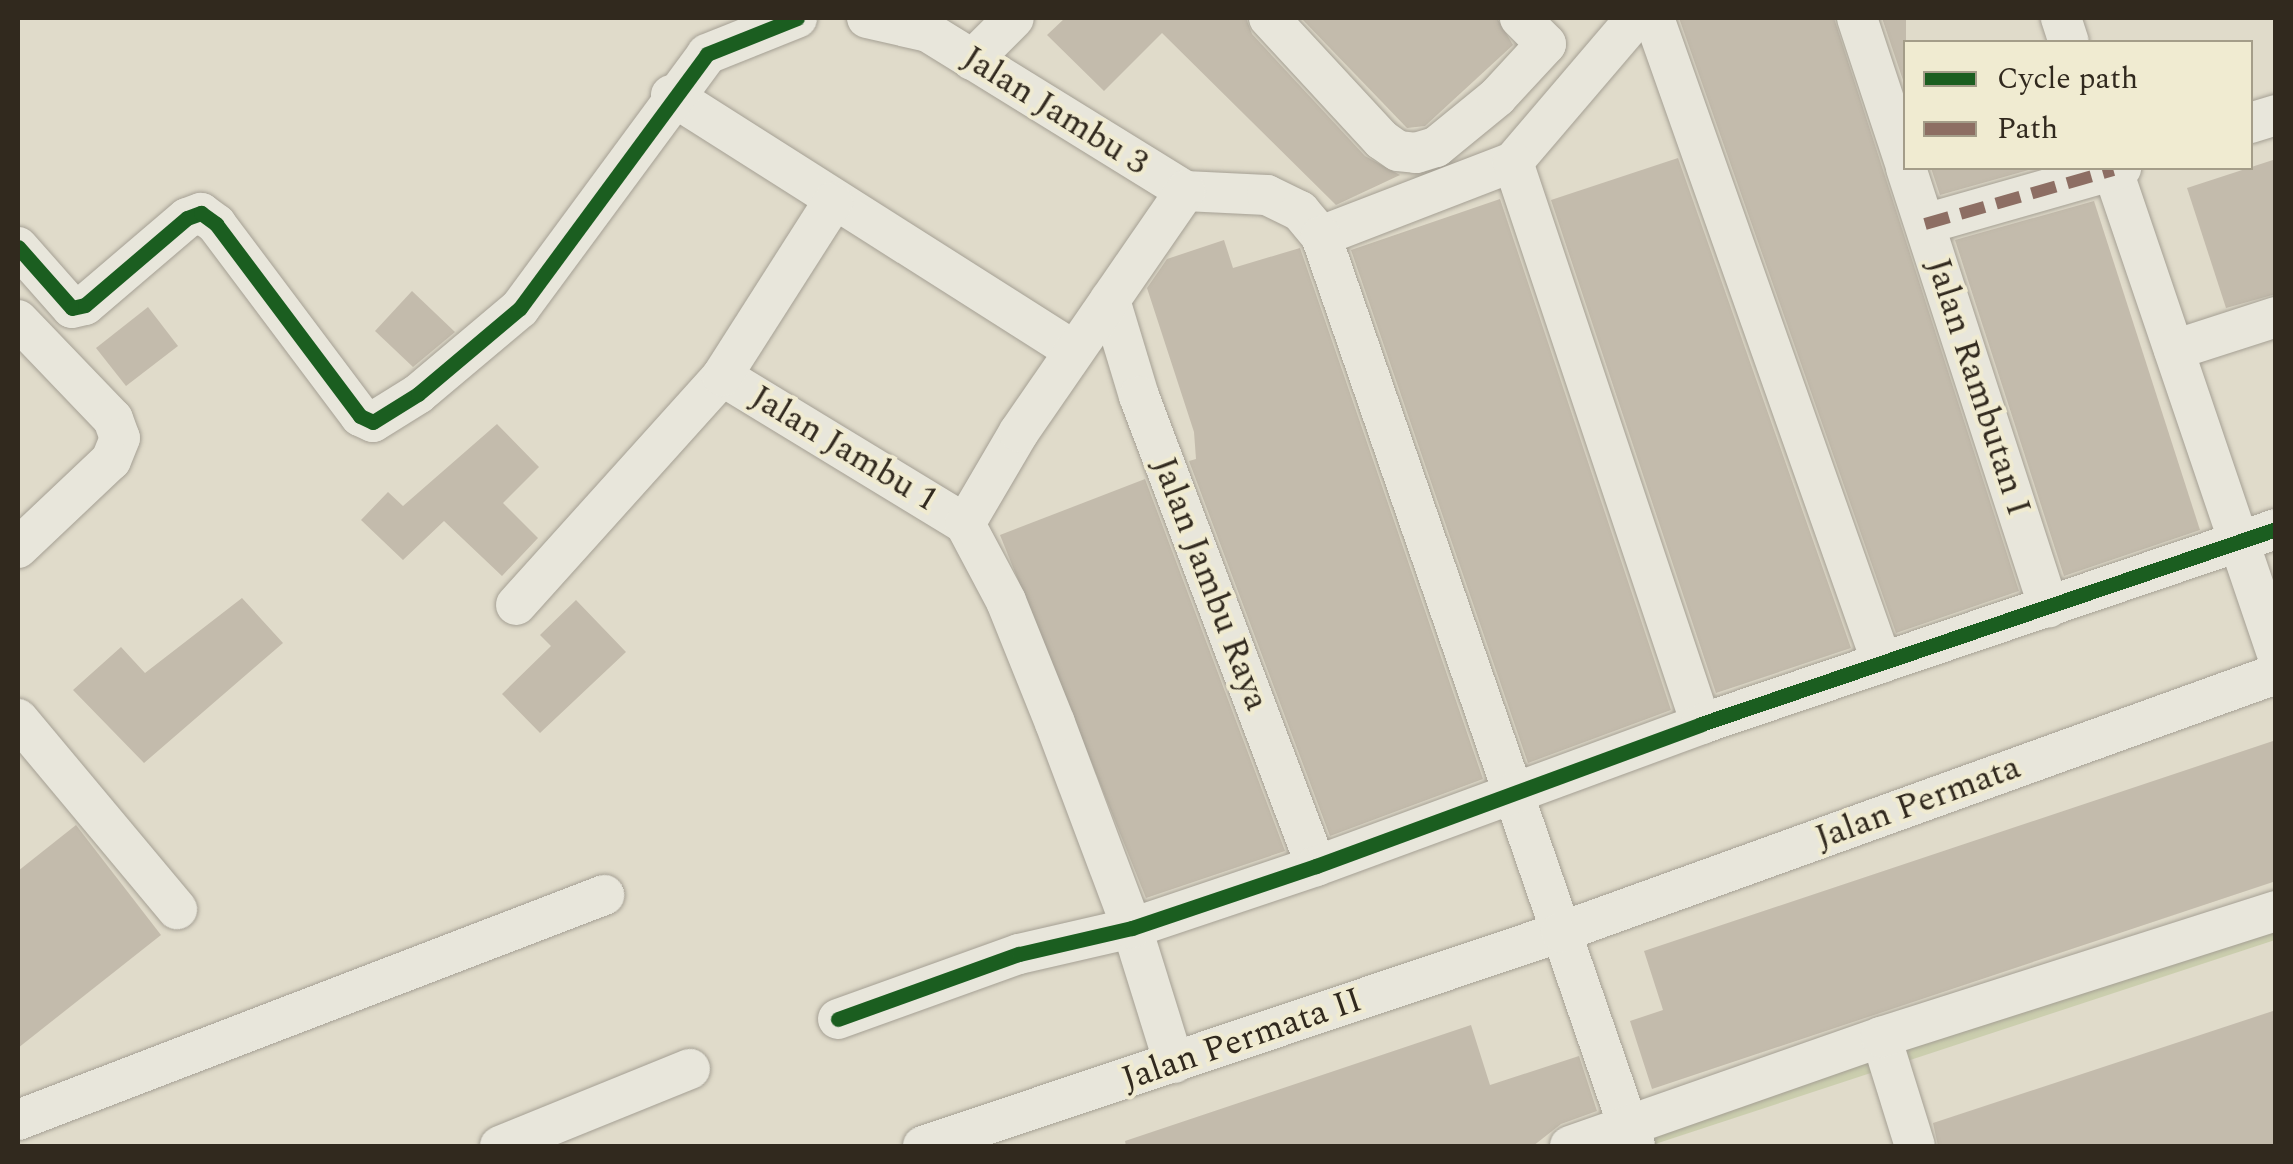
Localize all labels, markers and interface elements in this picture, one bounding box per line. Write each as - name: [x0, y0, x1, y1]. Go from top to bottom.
- street label: Jalan Jambu 3: [954, 37, 1156, 185]
- legend: [1903, 40, 2253, 170]
- text: Cycle path: [1997, 56, 2138, 102]
- text: Path: [1997, 106, 2058, 152]
- street label: Jalan Rambutan I: [1917, 253, 2039, 521]
- street label: Jalan Jambu 1: [743, 377, 945, 521]
- street label: Jalan Jambu Raya: [1142, 451, 1278, 717]
- street label: Jalan Permata: [1810, 746, 2026, 860]
- street label: Jalan Permata II: [1116, 979, 1368, 1101]

